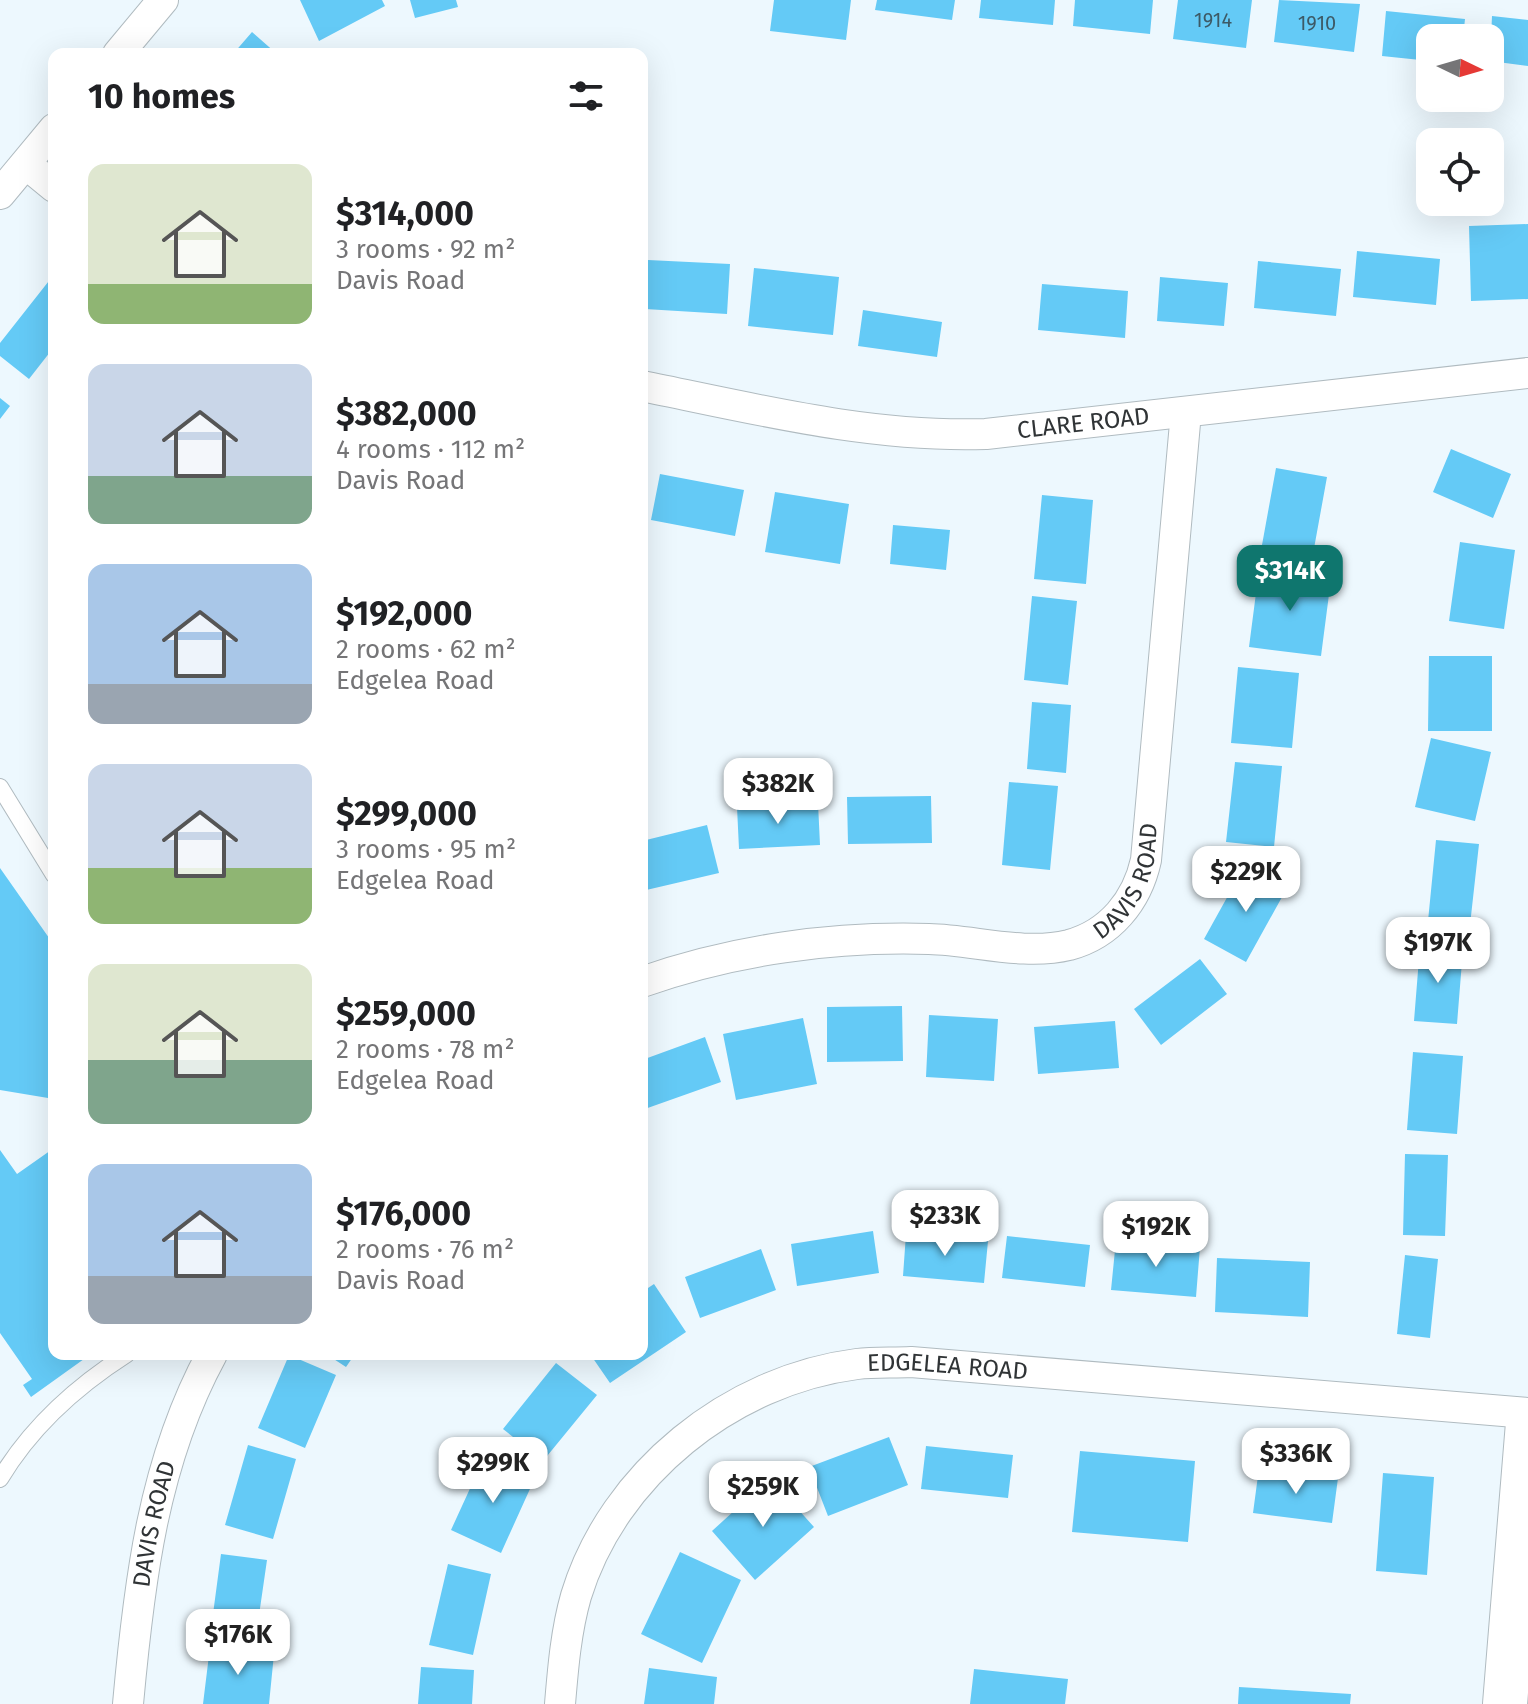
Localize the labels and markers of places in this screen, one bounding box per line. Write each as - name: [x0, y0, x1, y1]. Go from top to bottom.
- pin: $314K: [1234, 545, 1346, 613]
- pin: $382K: [722, 758, 834, 826]
- pin: $229K: [1190, 846, 1302, 914]
- pin: $197K: [1382, 917, 1494, 985]
- pin: $233K: [889, 1190, 1001, 1258]
- pin: $192K: [1100, 1201, 1212, 1269]
- pin: $336K: [1240, 1428, 1352, 1496]
- pin: $299K: [437, 1437, 549, 1505]
- pin: $259K: [707, 1461, 819, 1529]
- pin: $176K: [182, 1609, 294, 1677]

